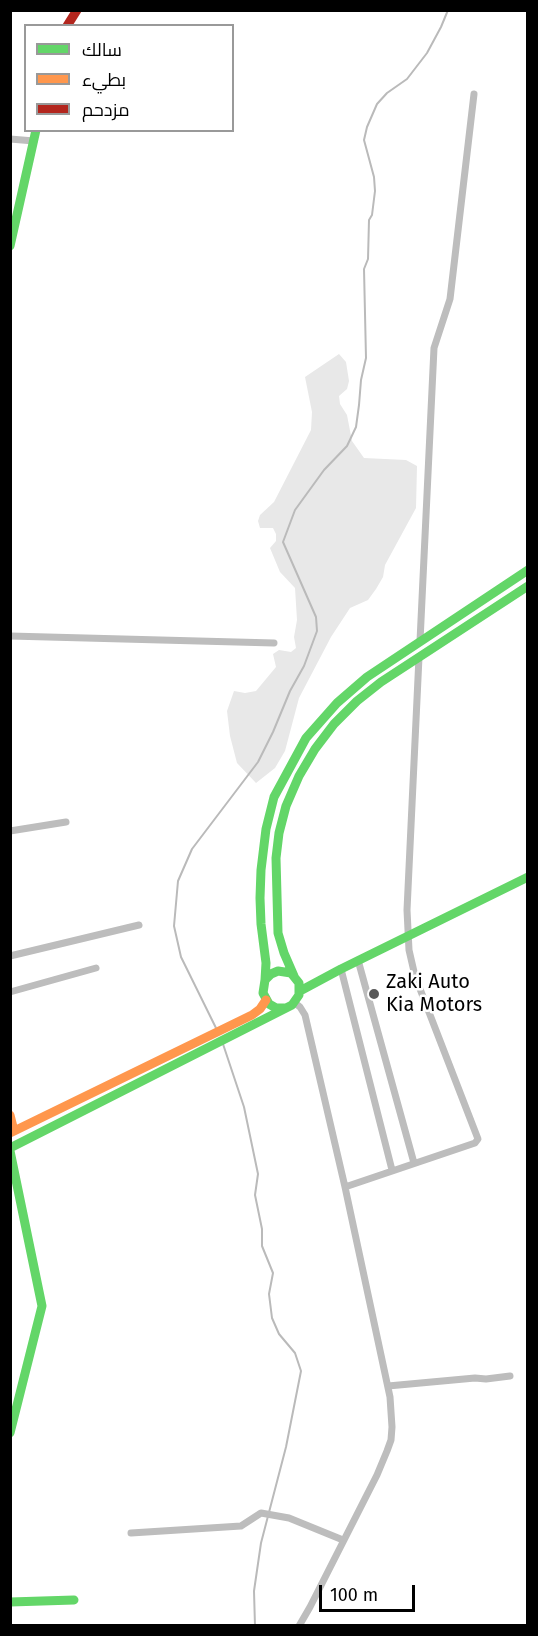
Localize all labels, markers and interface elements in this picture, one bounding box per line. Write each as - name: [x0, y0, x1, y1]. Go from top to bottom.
- legend: [24, 24, 234, 132]
- text: سالك: [82, 39, 122, 61]
- text: بطيء: [82, 69, 126, 91]
- text: مزدحم: [82, 99, 130, 121]
- place label: Zaki Auto Kia Motors: [386, 970, 482, 1017]
- marker: Zaki Auto Kia Motors: [367, 987, 381, 1001]
- scale bar: [322, 1573, 418, 1611]
- text: 100 m: [330, 1584, 378, 1606]

